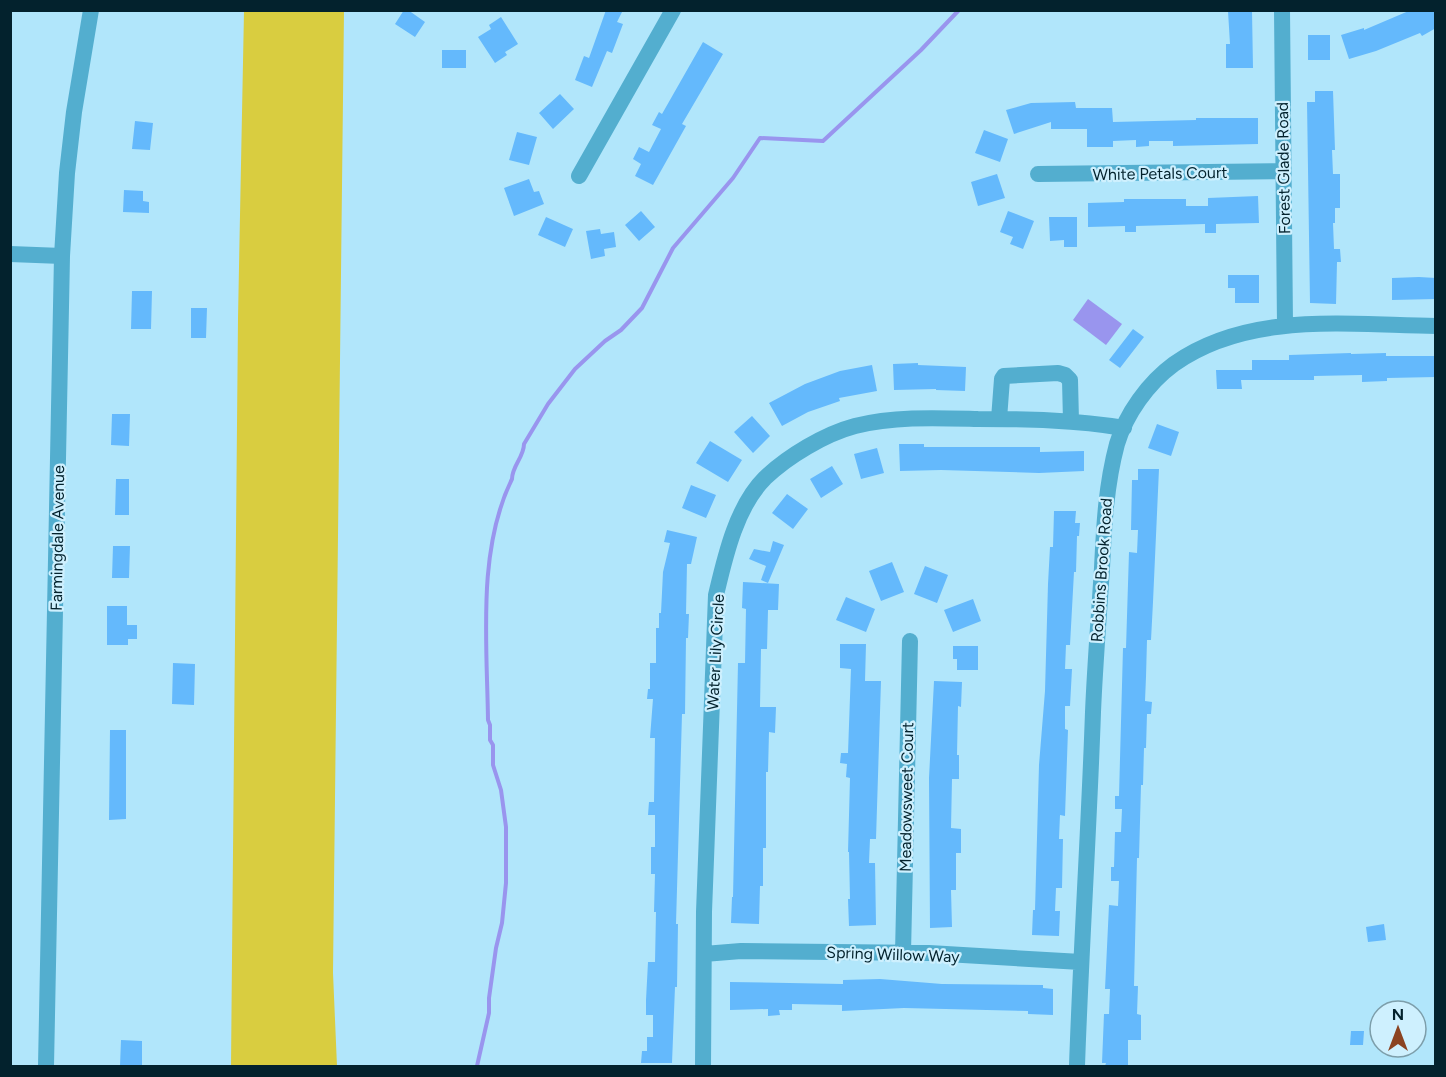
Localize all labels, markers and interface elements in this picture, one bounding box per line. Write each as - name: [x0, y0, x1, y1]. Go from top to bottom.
- street label: Forest Glade Road: [1273, 102, 1294, 234]
- street label: White Petals Court: [1092, 163, 1228, 184]
- street label: Farmingdale Avenue: [47, 465, 68, 611]
- street label: Robbins Brook Road: [1087, 497, 1116, 643]
- street label: Water Lily Circle: [703, 593, 728, 711]
- street label: Meadowsweet Court: [896, 722, 917, 872]
- street label: Spring Willow Way: [826, 943, 961, 966]
- north arrow: [1368, 999, 1428, 1059]
- text: N: [1392, 1005, 1404, 1024]

